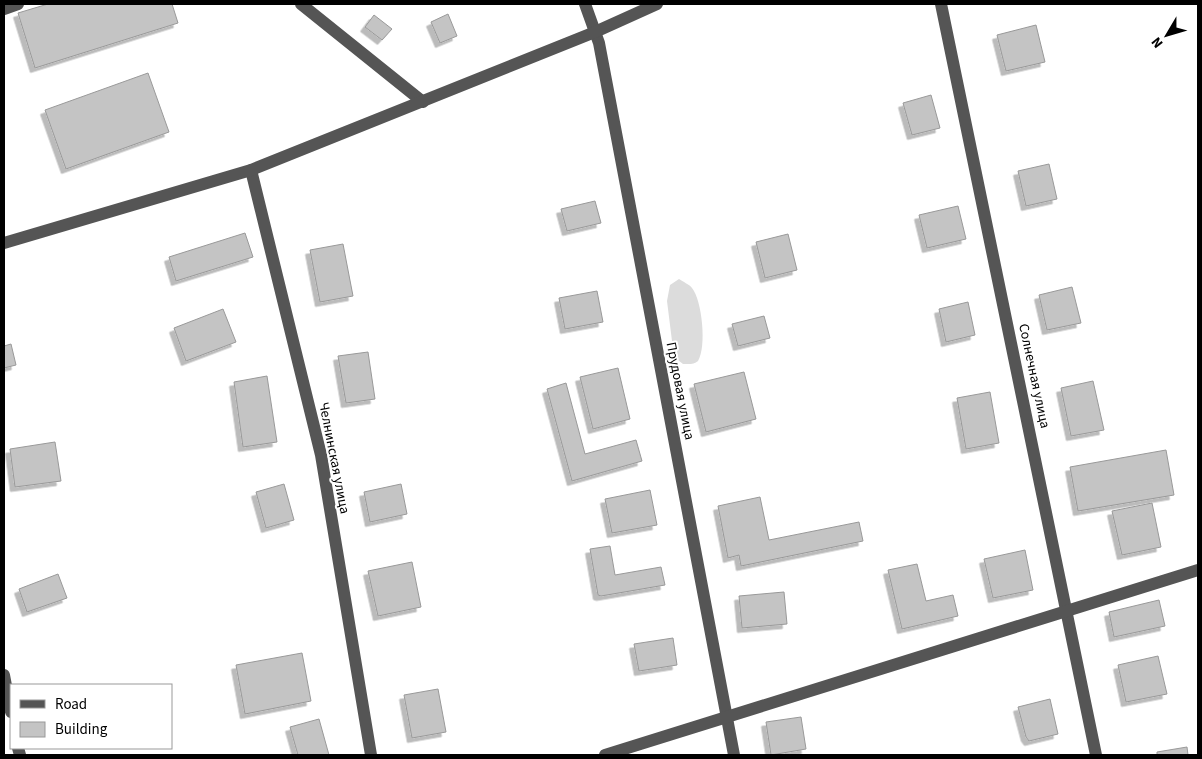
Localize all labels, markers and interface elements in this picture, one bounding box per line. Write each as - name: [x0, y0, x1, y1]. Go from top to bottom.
- north arrow: [1142, 10, 1192, 60]
- text: N: [1147, 33, 1168, 52]
- street label: Солнечная улица: [1013, 322, 1055, 430]
- street label: Прудовая улица: [661, 340, 699, 442]
- street label: Челнинская улица: [313, 400, 355, 516]
- legend: [10, 684, 172, 749]
- text: Road: [55, 694, 87, 715]
- text: Building: [55, 719, 108, 740]

